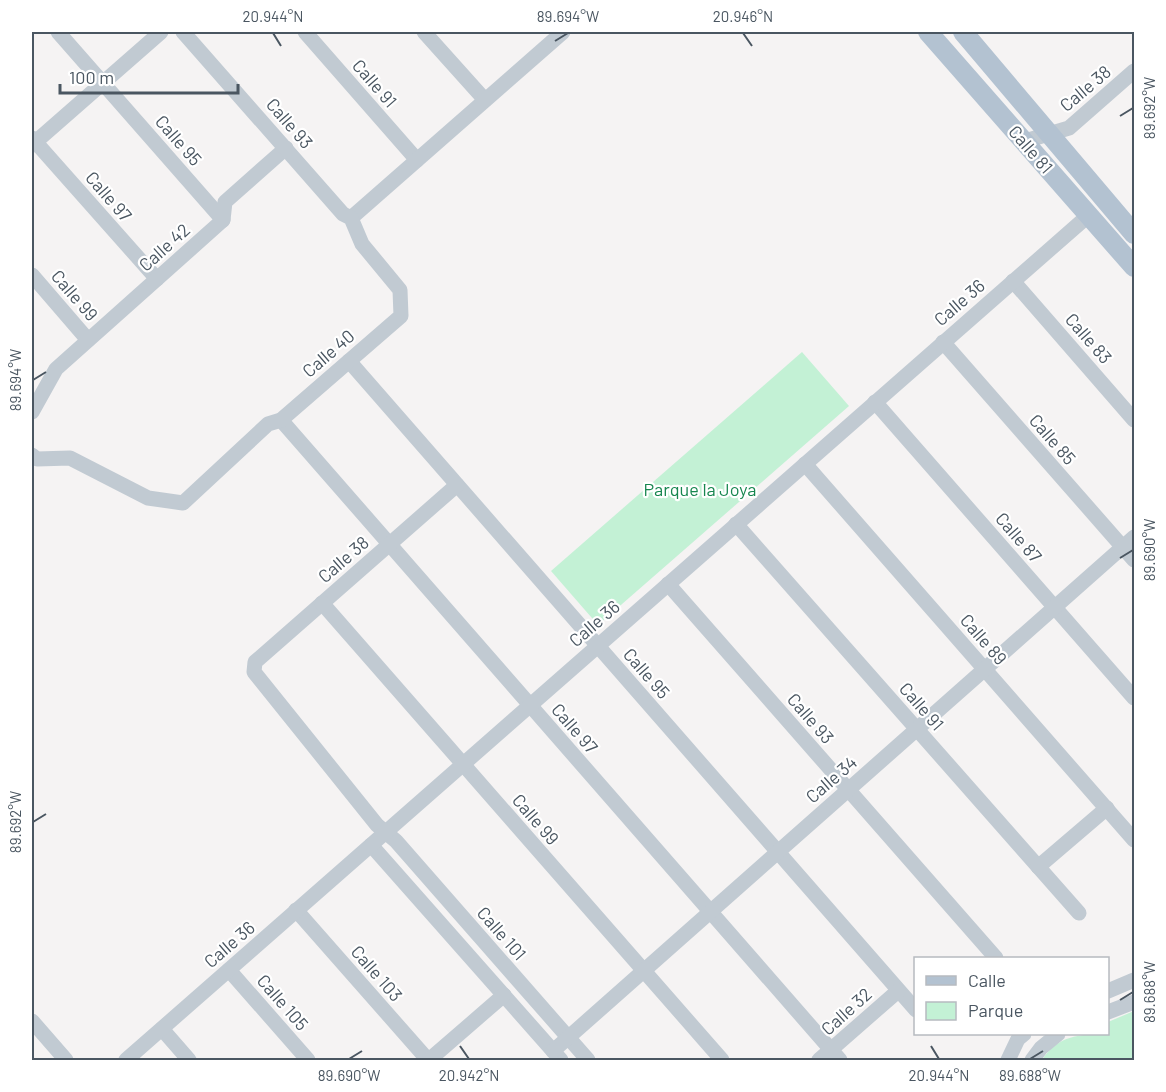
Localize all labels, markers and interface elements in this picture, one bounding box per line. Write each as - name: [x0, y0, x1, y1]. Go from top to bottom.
- text: 20.944°N: [243, 7, 303, 25]
- text: 89.694°W: [537, 7, 599, 25]
- text: 20.946°N: [713, 7, 773, 25]
- street label: Calle 91: [348, 54, 402, 112]
- scale bar: [60, 57, 238, 95]
- street label: Calle 38: [1055, 60, 1115, 116]
- text: 100 m: [69, 66, 114, 88]
- text: 89.692°W: [1140, 77, 1158, 139]
- street label: Calle 93: [262, 93, 318, 153]
- street label: Calle 95: [151, 110, 207, 170]
- street label: Calle 81: [1004, 120, 1058, 178]
- street label: Calle 97: [81, 166, 137, 226]
- street label: Calle 42: [134, 218, 194, 276]
- street label: Calle 99: [47, 265, 103, 325]
- street label: Calle 36: [929, 274, 989, 330]
- street label: Calle 83: [1061, 308, 1117, 368]
- street label: Calle 40: [298, 325, 358, 381]
- text: 89.694°W: [6, 349, 24, 411]
- street label: Calle 85: [1025, 409, 1081, 469]
- park label: Parque la Joya: [644, 478, 757, 500]
- street label: Calle 87: [991, 507, 1047, 567]
- text: 89.690°W: [1140, 519, 1158, 581]
- street label: Calle 38: [313, 531, 373, 587]
- street label: Calle 36: [564, 595, 624, 651]
- street label: Calle 89: [956, 609, 1012, 669]
- street label: Calle 95: [619, 643, 675, 703]
- street label: Calle 91: [895, 677, 949, 735]
- street label: Calle 93: [783, 688, 839, 748]
- street label: Calle 97: [547, 698, 603, 758]
- street label: Calle 34: [801, 751, 861, 807]
- street label: Calle 99: [508, 789, 564, 849]
- text: 89.692°W: [6, 791, 24, 853]
- street label: Calle 101: [473, 902, 531, 964]
- street label: Calle 36: [199, 916, 259, 972]
- street label: Calle 103: [347, 940, 407, 1006]
- legend: [914, 957, 1109, 1035]
- text: 89.688°W: [1140, 961, 1158, 1023]
- street label: Calle 105: [253, 969, 313, 1035]
- text: Calle: [968, 969, 1006, 991]
- street label: Calle 32: [816, 983, 876, 1039]
- text: Parque: [968, 999, 1023, 1021]
- text: 89.690°W: [318, 1066, 380, 1084]
- text: 20.942°N: [439, 1066, 499, 1084]
- text: 20.944°N: [909, 1066, 969, 1084]
- text: 89.688°W: [999, 1066, 1061, 1084]

